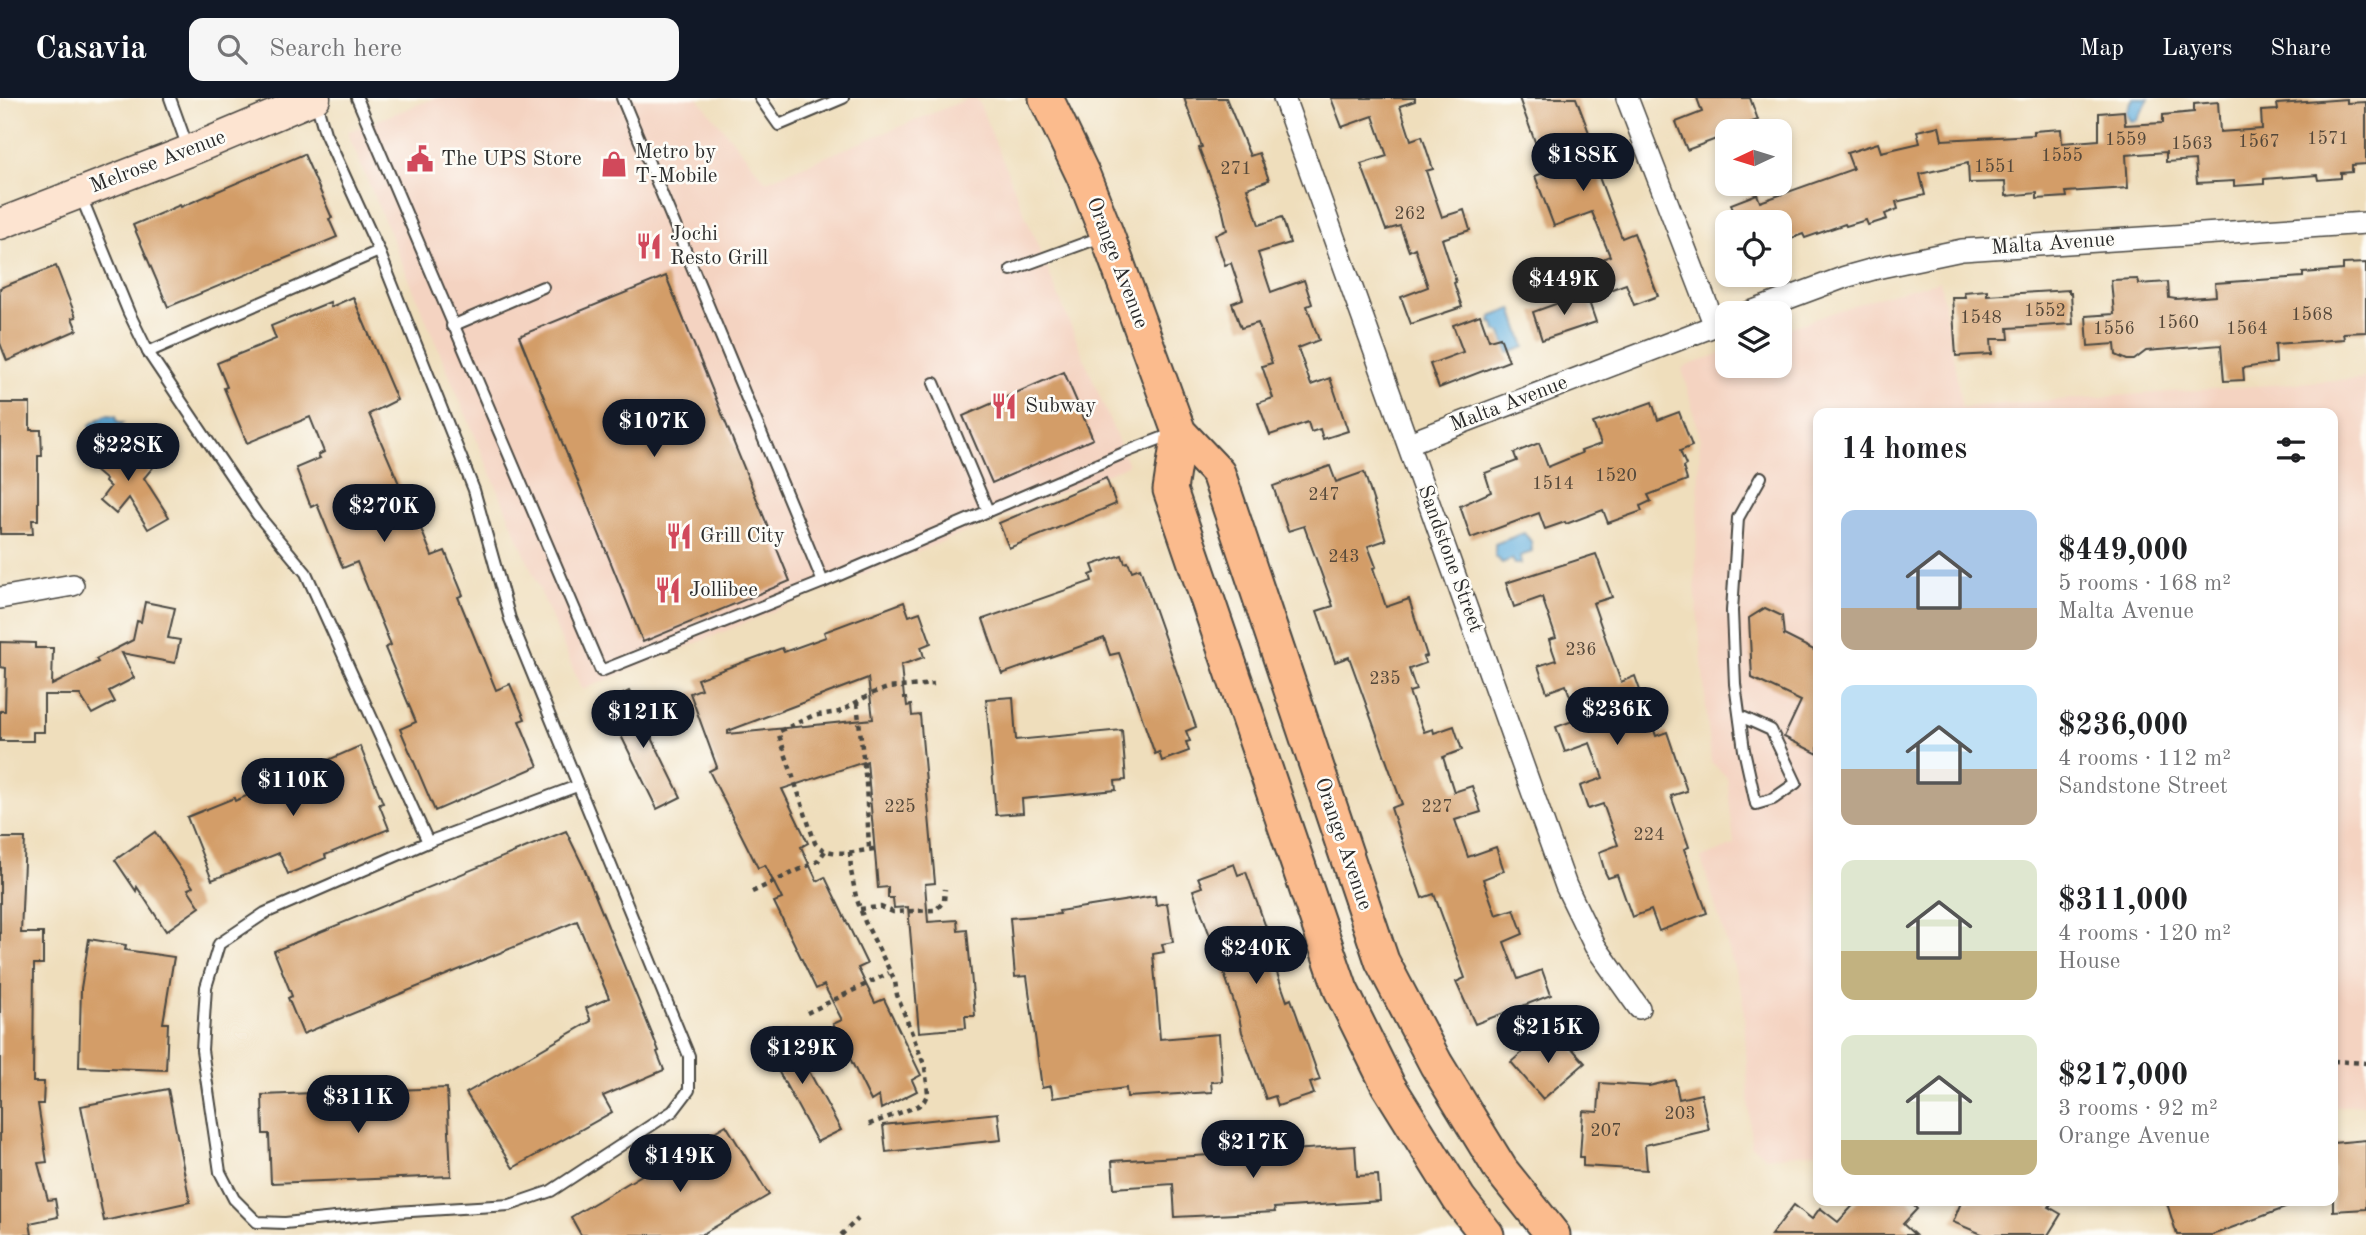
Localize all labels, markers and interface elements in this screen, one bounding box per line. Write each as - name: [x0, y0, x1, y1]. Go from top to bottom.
- search box: [189, 18, 679, 81]
- icon: search: [213, 30, 251, 68]
- text: Casavia: [35, 33, 147, 66]
- text: Search here: [269, 36, 402, 62]
- text: Map: [2080, 37, 2124, 61]
- text: Layers: [2162, 37, 2232, 61]
- text: Share: [2270, 37, 2331, 61]
- north arrow: [1715, 119, 1792, 196]
- map controls: [1715, 119, 1792, 378]
- street label: Melrose Avenue: [87, 127, 229, 197]
- house number: 1571: [2307, 130, 2349, 148]
- house number: 1559: [2105, 131, 2147, 149]
- house number: 1567: [2238, 133, 2280, 151]
- pin: $188K: [1534, 134, 1632, 193]
- house number: 1563: [2171, 135, 2213, 153]
- place label: Metro by T-Mobile: [635, 142, 718, 187]
- public building icon: The UPS Store: [405, 144, 435, 174]
- text: $188K: [1547, 144, 1619, 167]
- house number: 1555: [2041, 147, 2083, 165]
- place label: The UPS Store: [441, 149, 582, 170]
- shop icon: Metro by T-Mobile: [599, 149, 629, 179]
- house number: 1551: [1974, 158, 2016, 176]
- house number: 271: [1220, 160, 1252, 178]
- street label: Orange Avenue: [1082, 195, 1152, 331]
- house number: 262: [1394, 205, 1426, 223]
- button: locate: [1715, 210, 1792, 287]
- place label: Jochi Resto Grill: [670, 224, 769, 269]
- street label: Malta Avenue: [1990, 229, 2116, 259]
- restaurant icon: Jochi Resto Grill: [634, 231, 664, 261]
- pin: $449K: [1515, 258, 1613, 317]
- text: $449K: [1528, 268, 1600, 291]
- button: layers: [1715, 301, 1792, 378]
- house number: 1552: [2024, 302, 2066, 320]
- house number: 1568: [2291, 306, 2333, 324]
- house number: 1548: [1960, 309, 2002, 327]
- house number: 1560: [2157, 314, 2199, 332]
- house number: 1556: [2093, 320, 2135, 338]
- house number: 1564: [2226, 320, 2268, 338]
- street label: Malta Avenue: [1447, 372, 1571, 436]
- restaurant icon: Subway: [989, 391, 1019, 421]
- place label: Subway: [1025, 396, 1096, 417]
- pin: $107K: [605, 400, 703, 459]
- text: $107K: [618, 410, 690, 433]
- pin: $228K: [79, 424, 177, 483]
- icon: filters: [2272, 431, 2310, 469]
- text: $228K: [92, 434, 164, 457]
- text: 14 homes: [1841, 435, 1967, 465]
- house number: 1520: [1595, 467, 1637, 485]
- house number: 1514: [1532, 475, 1574, 493]
- street label: Sandstone Street: [1414, 483, 1486, 635]
- pin: $270K: [335, 484, 433, 544]
- house number: 247: [1308, 486, 1340, 504]
- text: $270K: [348, 495, 420, 518]
- restaurant icon: Grill City: [664, 521, 694, 551]
- place label: Grill City: [700, 526, 785, 547]
- text: $449,000: [2058, 536, 2188, 566]
- icon: home: [1897, 538, 1981, 622]
- house number: 243: [1328, 548, 1360, 566]
- text: 5 rooms · 168 m²: [2058, 572, 2231, 595]
- restaurant icon: Jollibee: [653, 575, 683, 605]
- place label: Jollibee: [689, 580, 758, 601]
- text: Malta Avenue: [2058, 600, 2194, 623]
- house number: 236: [1565, 641, 1597, 659]
- house number: 235: [1369, 670, 1401, 688]
- pin: $236K: [1568, 688, 1666, 747]
- pin: $121K: [594, 690, 692, 750]
- text: $236K: [1581, 698, 1653, 721]
- text: $121K: [607, 701, 679, 724]
- text: $236,000: [2058, 711, 2188, 741]
- icon: home: [1897, 713, 1981, 797]
- text: 4 rooms · 112 m²: [2058, 747, 2231, 770]
- pin: $110K: [244, 758, 342, 818]
- text: $110K: [257, 769, 329, 792]
- street label: Orange Avenue: [1311, 775, 1375, 913]
- text: Sandstone Street: [2058, 775, 2228, 798]
- house number: 225: [884, 798, 916, 816]
- house number: 227: [1421, 798, 1453, 816]
- house number: 224: [1633, 826, 1665, 844]
- text: $311,000: [2058, 886, 2188, 916]
- icon: home: [1897, 888, 1981, 972]
- text: 4 rooms · 120 m²: [2058, 922, 2231, 945]
- pin: $240K: [1207, 926, 1305, 986]
- text: $240K: [1220, 937, 1292, 960]
- text: House: [2058, 950, 2120, 973]
- pin: $215K: [1499, 1006, 1597, 1065]
- text: $215K: [1512, 1016, 1584, 1039]
- pin: $129K: [753, 1026, 851, 1086]
- text: $129K: [766, 1037, 838, 1060]
- text: $217,000: [2058, 1061, 2188, 1091]
- icon: home: [1897, 1063, 1981, 1147]
- pin: $311K: [309, 1076, 407, 1135]
- text: $311K: [322, 1086, 394, 1109]
- text: 3 rooms · 92 m²: [2058, 1097, 2218, 1120]
- house number: 203: [1664, 1105, 1696, 1123]
- pin: $217K: [1204, 1121, 1302, 1180]
- house number: 207: [1590, 1122, 1622, 1140]
- text: Orange Avenue: [2058, 1125, 2210, 1148]
- text: $217K: [1217, 1131, 1289, 1154]
- pin: $149K: [631, 1134, 729, 1194]
- text: $149K: [644, 1145, 716, 1168]

